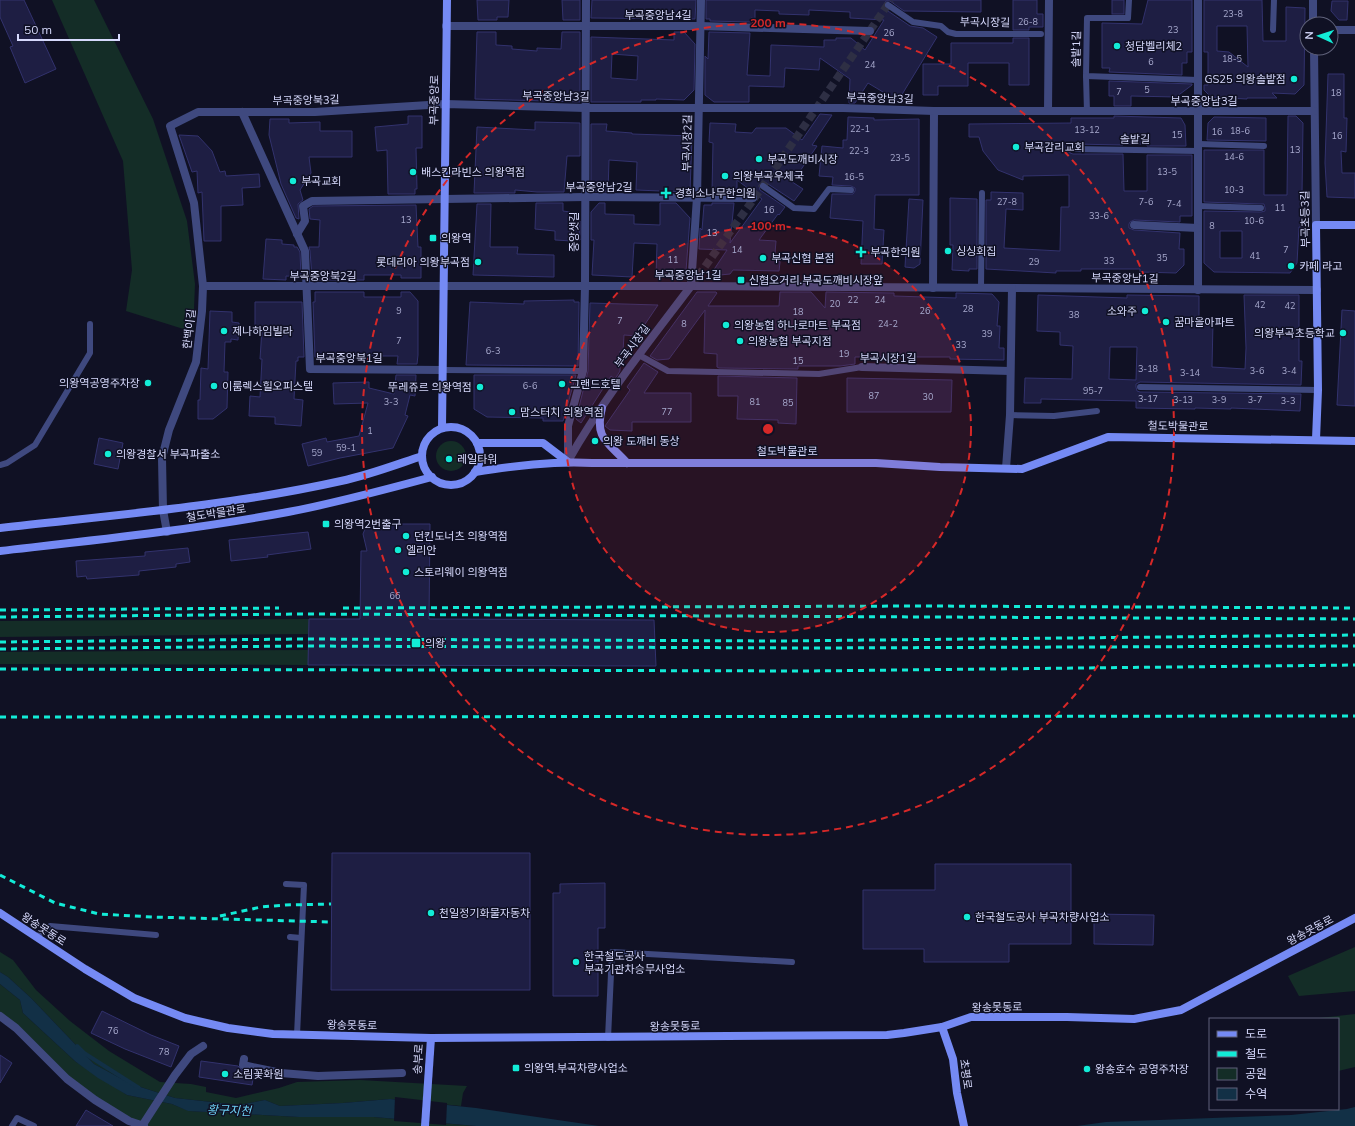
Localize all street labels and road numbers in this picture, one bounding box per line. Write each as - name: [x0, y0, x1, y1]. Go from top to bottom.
- street label: 부곡중앙남4길: [624, 8, 692, 22]
- street label: 부곡시장길: [960, 15, 1010, 29]
- street label: 솔밭1길: [1069, 30, 1083, 68]
- street label: 부곡중앙로: [427, 75, 441, 125]
- street label: 부곡중앙남3길: [522, 88, 590, 104]
- street label: 부곡중앙남3길: [846, 90, 914, 106]
- street label: 부곡중앙북3길: [272, 92, 340, 108]
- street label: 부곡중앙남3길: [1170, 94, 1238, 108]
- street label: 부곡시장2길: [680, 114, 694, 172]
- street label: 솔밭길: [1120, 132, 1150, 146]
- street label: 부곡중앙남2길: [565, 180, 633, 194]
- street label: 부곡초등3길: [1298, 190, 1312, 248]
- street label: 중앙샛길: [567, 212, 581, 252]
- street label: 부곡중앙남1길: [654, 268, 722, 282]
- street label: 부곡중앙북2길: [289, 269, 357, 283]
- street label: 부곡중앙남1길: [1091, 270, 1159, 286]
- street label: 한백이길: [180, 308, 198, 350]
- street label: 부곡시장길: [611, 321, 653, 371]
- street label: 부곡중앙북1길: [315, 351, 383, 365]
- street label: 부곡시장1길: [859, 351, 917, 365]
- street label: 철도박물관로: [1148, 418, 1208, 434]
- street label: 철도박물관로: [757, 444, 817, 458]
- street label: 철도박물관로: [185, 501, 247, 525]
- street label: 왕송못동로: [19, 909, 69, 949]
- street label: 왕송못동로: [1284, 912, 1336, 948]
- street label: 왕송못동로: [972, 1000, 1022, 1014]
- street label: 왕송못동로: [327, 1018, 377, 1032]
- street label: 왕송못동로: [650, 1019, 700, 1033]
- street label: 송부로: [410, 1043, 426, 1075]
- street label: 초평로: [957, 1058, 975, 1090]

